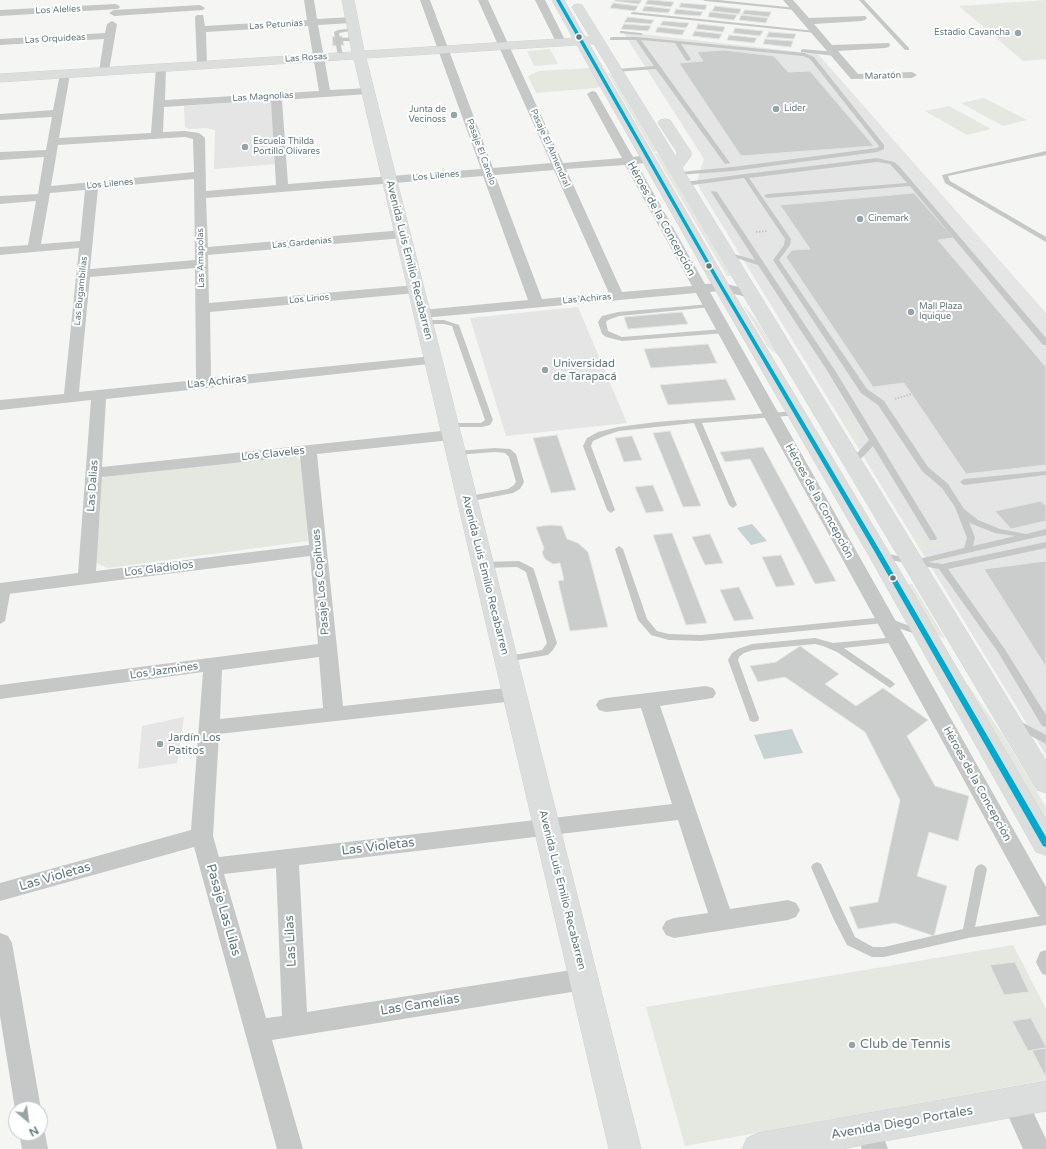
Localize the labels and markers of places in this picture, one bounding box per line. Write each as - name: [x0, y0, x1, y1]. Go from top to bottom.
- place label: Estadio Cavancha: [934, 28, 1010, 38]
- marker: Estadio Cavancha: [1013, 28, 1023, 38]
- unlabelled marker: [574, 32, 584, 42]
- marker: Lider: [771, 104, 781, 114]
- place label: Lider: [784, 104, 806, 114]
- place label: Junta de Vecinoss: [409, 105, 446, 126]
- marker: Junta de Vecinoss: [449, 110, 459, 120]
- place label: Escuela Thilda Portillo Olivares: [253, 137, 320, 158]
- marker: Escuela Thilda Portillo Olivares: [240, 142, 250, 152]
- marker: Cinemark: [855, 214, 865, 224]
- place label: Cinemark: [868, 214, 909, 224]
- unlabelled marker: [704, 261, 714, 271]
- place label: Mall Plaza Iquique: [919, 302, 962, 323]
- marker: Mall Plaza Iquique: [906, 307, 916, 317]
- place label: Universidad de Tarapacá: [553, 357, 617, 383]
- marker: Universidad de Tarapacá: [540, 365, 550, 375]
- unlabelled marker: [888, 573, 898, 583]
- place label: Jardín Los Patitos: [168, 731, 221, 757]
- marker: Jardín Los Patitos: [155, 739, 165, 749]
- place label: Club de Tennis: [860, 1037, 950, 1053]
- marker: Club de Tennis: [847, 1040, 857, 1050]

